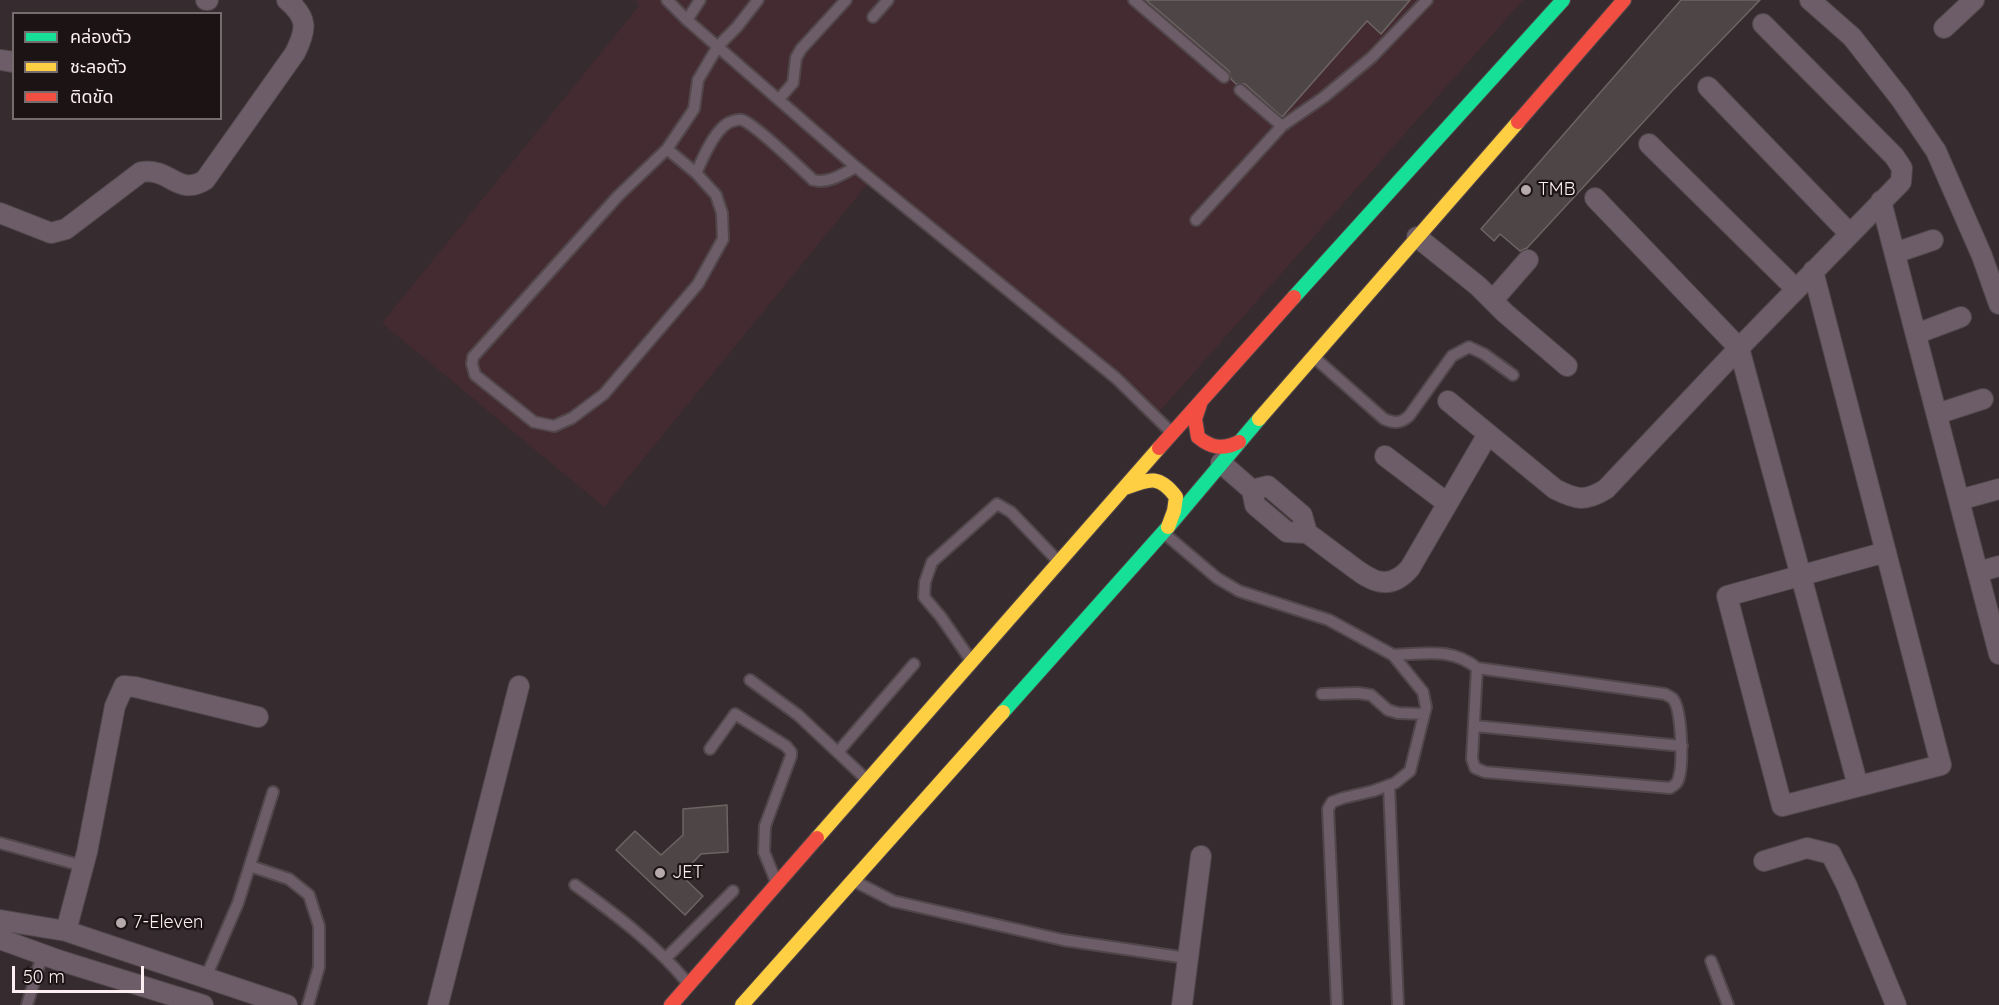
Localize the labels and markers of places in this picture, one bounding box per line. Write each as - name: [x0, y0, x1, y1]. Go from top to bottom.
- place label: TMB: [1538, 179, 1575, 201]
- marker: TMB: [1519, 183, 1533, 197]
- place label: JET: [672, 862, 703, 884]
- marker: JET: [653, 866, 667, 880]
- place label: 7-Eleven: [133, 912, 204, 934]
- marker: 7-Eleven: [114, 916, 128, 930]

